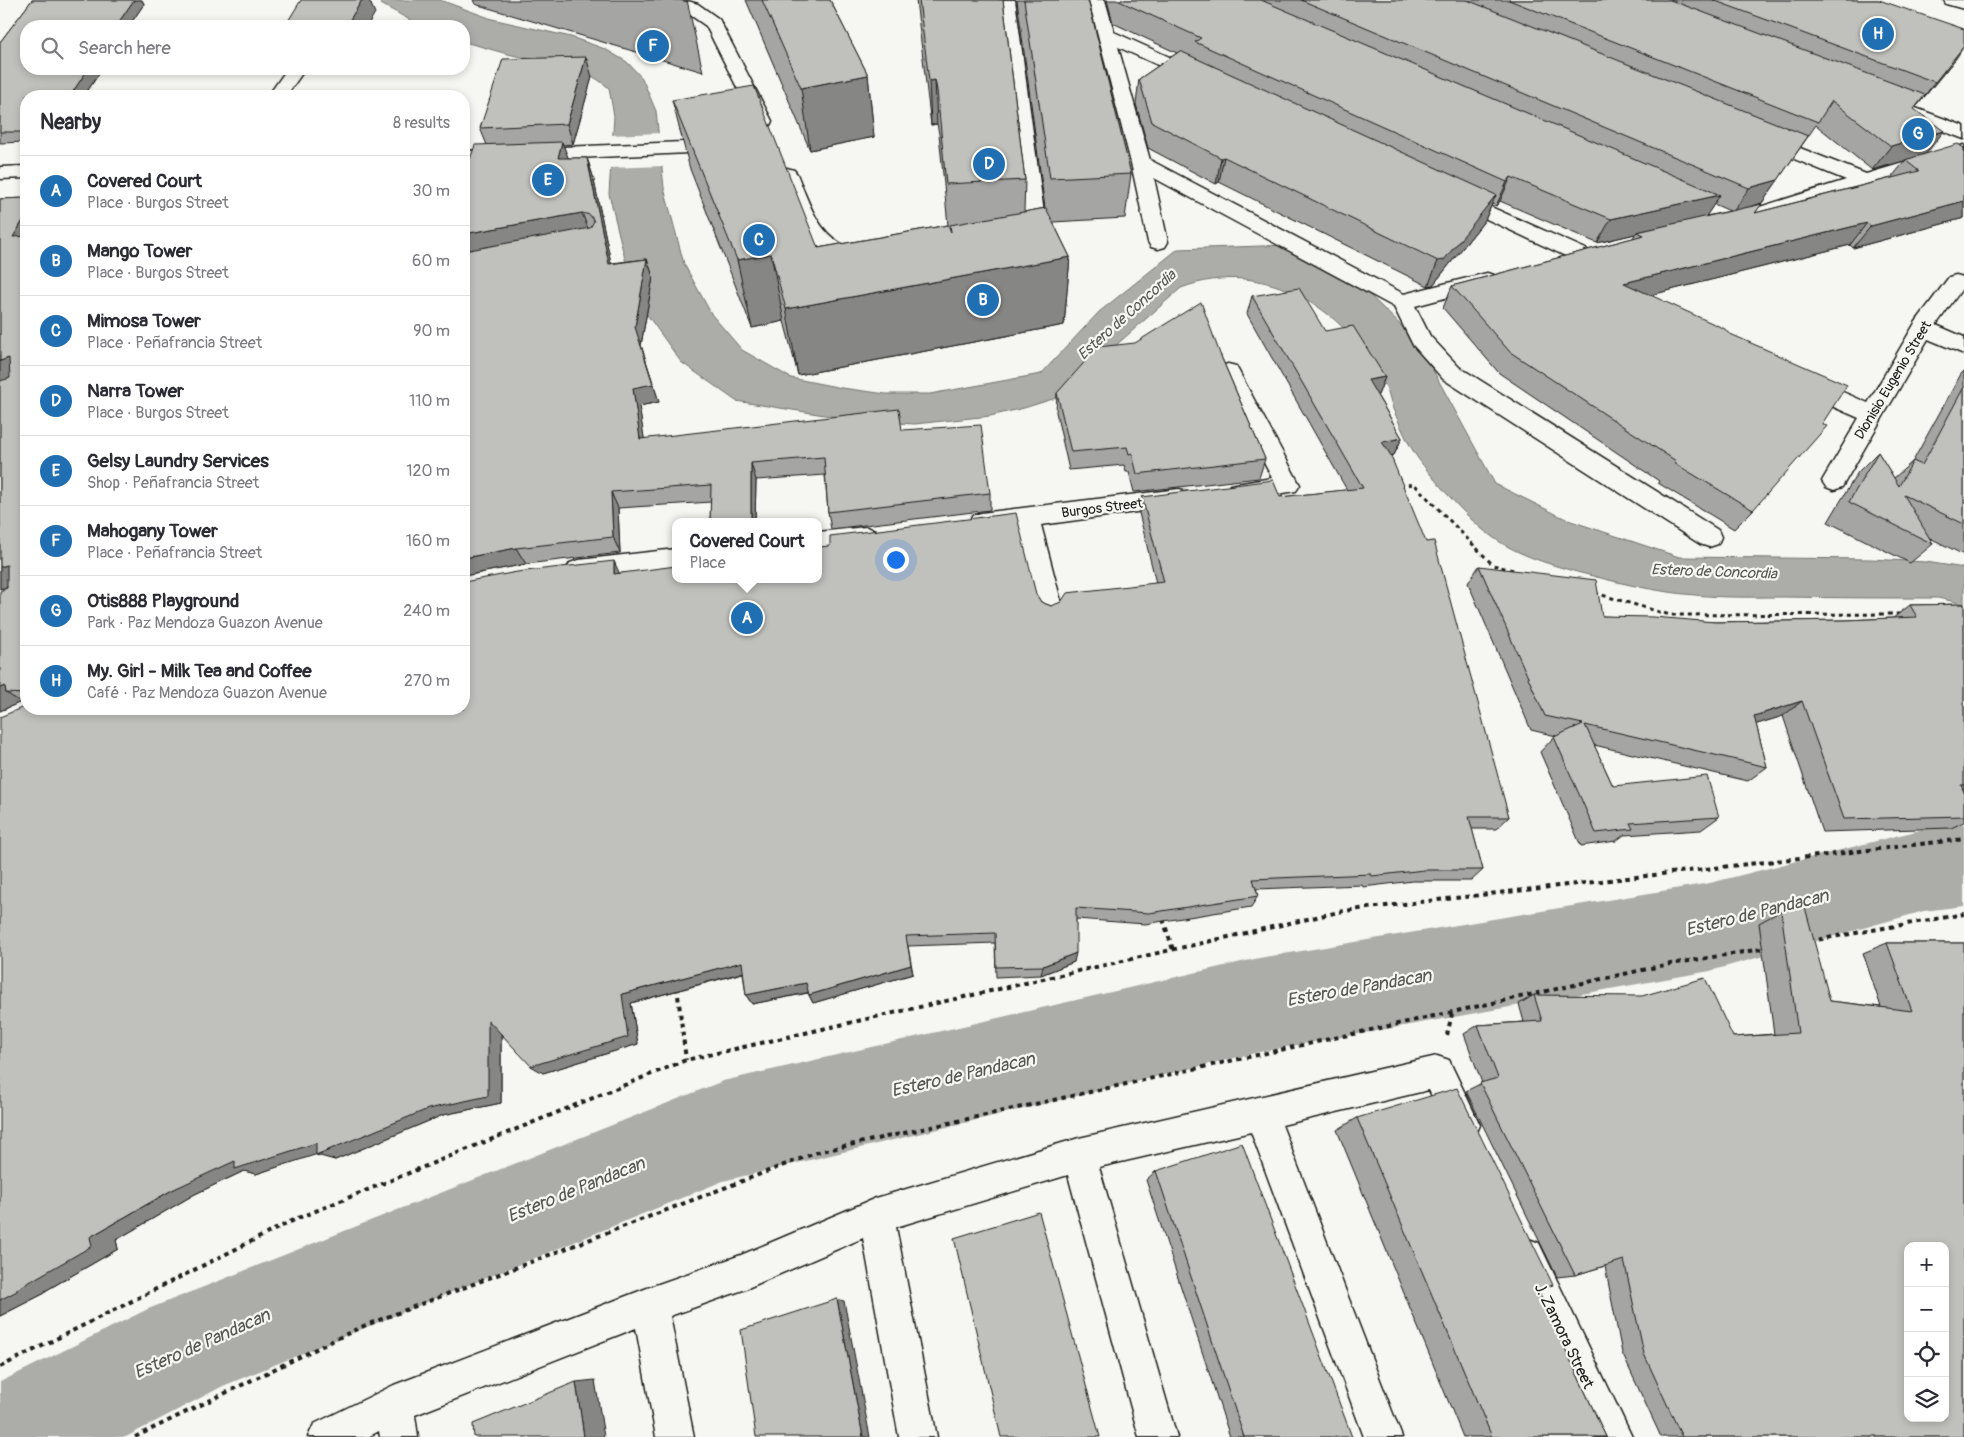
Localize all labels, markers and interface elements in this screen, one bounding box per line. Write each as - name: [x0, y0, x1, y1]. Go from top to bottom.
- pin: H: [1862, 15, 1894, 53]
- search box: [20, 20, 470, 75]
- pin: F: [637, 27, 669, 65]
- icon: search: [38, 34, 66, 62]
- text: Search here: [78, 36, 171, 60]
- text: Nearby: [40, 109, 101, 136]
- text: 8 results: [393, 113, 450, 133]
- pin: G: [1902, 115, 1934, 153]
- pin: D: [973, 145, 1005, 183]
- pin: E: [532, 161, 564, 199]
- text: Covered Court: [87, 169, 202, 193]
- text: A: [51, 181, 61, 201]
- text: 30 m: [412, 181, 450, 201]
- text: Place · Burgos Street: [87, 193, 229, 213]
- pin: C: [743, 221, 775, 259]
- text: Mango Tower: [87, 239, 192, 263]
- text: B: [51, 251, 61, 271]
- text: 60 m: [412, 251, 450, 271]
- text: Place · Burgos Street: [87, 263, 229, 283]
- water label: Estero de Concordia: [1074, 265, 1181, 364]
- pin: B: [967, 281, 999, 319]
- text: Mimosa Tower: [87, 309, 201, 333]
- street label: Dionisio Eugenio Street: [1851, 317, 1935, 442]
- text: C: [51, 321, 61, 341]
- text: 90 m: [413, 321, 450, 341]
- text: Place · Peñafrancia Street: [87, 333, 262, 353]
- text: Narra Tower: [87, 379, 184, 403]
- text: D: [51, 391, 61, 411]
- text: 110 m: [409, 391, 450, 411]
- text: Place · Burgos Street: [87, 403, 229, 423]
- text: Gelsy Laundry Services: [87, 449, 269, 473]
- text: E: [52, 461, 60, 481]
- text: 120 m: [406, 461, 450, 481]
- text: Shop · Peñafrancia Street: [87, 473, 259, 493]
- street label: Burgos Street: [1060, 495, 1144, 521]
- popup: [672, 518, 822, 583]
- text: Mahogany Tower: [87, 519, 218, 543]
- text: Covered Court: [690, 529, 804, 553]
- text: F: [51, 531, 61, 551]
- text: 160 m: [406, 531, 450, 551]
- text: Place · Peñafrancia Street: [87, 543, 262, 563]
- your location: [883, 547, 909, 573]
- text: Place: [690, 553, 726, 573]
- water label: Estero de Concordia: [1651, 560, 1778, 584]
- text: Otis888 Playground: [87, 589, 239, 613]
- pin: A: [731, 599, 763, 637]
- text: G: [51, 601, 61, 621]
- text: 240 m: [403, 601, 450, 621]
- text: Park · Paz Mendoza Guazon Avenue: [87, 613, 323, 633]
- text: My. Girl - Milk Tea and Coffee: [87, 659, 312, 683]
- text: H: [51, 671, 61, 691]
- text: 270 m: [404, 671, 450, 691]
- text: Café · Paz Mendoza Guazon Avenue: [87, 683, 327, 703]
- water label: Estero de Pandacan: [1683, 884, 1832, 942]
- water label: Estero de Pandacan: [1285, 964, 1434, 1012]
- water label: Estero de Pandacan: [889, 1047, 1038, 1103]
- water label: Estero de Pandacan: [504, 1152, 649, 1228]
- map controls: [1904, 1242, 1949, 1422]
- button: +: [1904, 1242, 1949, 1287]
- street label: J. Zamora Street: [1530, 1280, 1598, 1393]
- button: −: [1904, 1287, 1949, 1332]
- water label: Estero de Pandacan: [130, 1303, 274, 1384]
- button: locate: [1904, 1332, 1949, 1377]
- button: layers: [1904, 1377, 1949, 1422]

